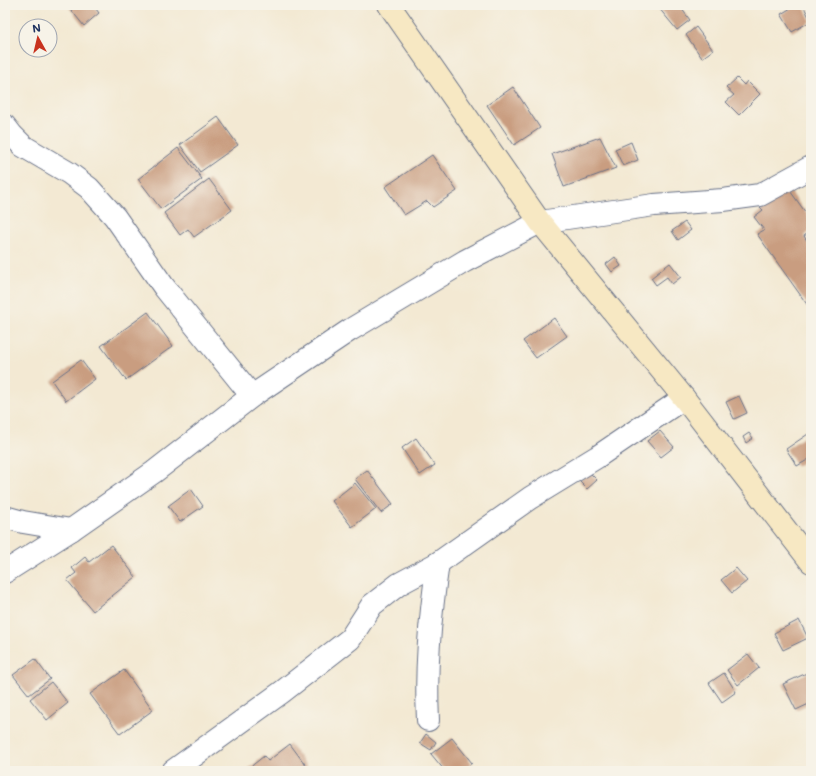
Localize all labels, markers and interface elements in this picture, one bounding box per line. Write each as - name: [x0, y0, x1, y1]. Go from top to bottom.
- north arrow: [18, 18, 58, 58]
- text: N: [31, 20, 42, 36]

